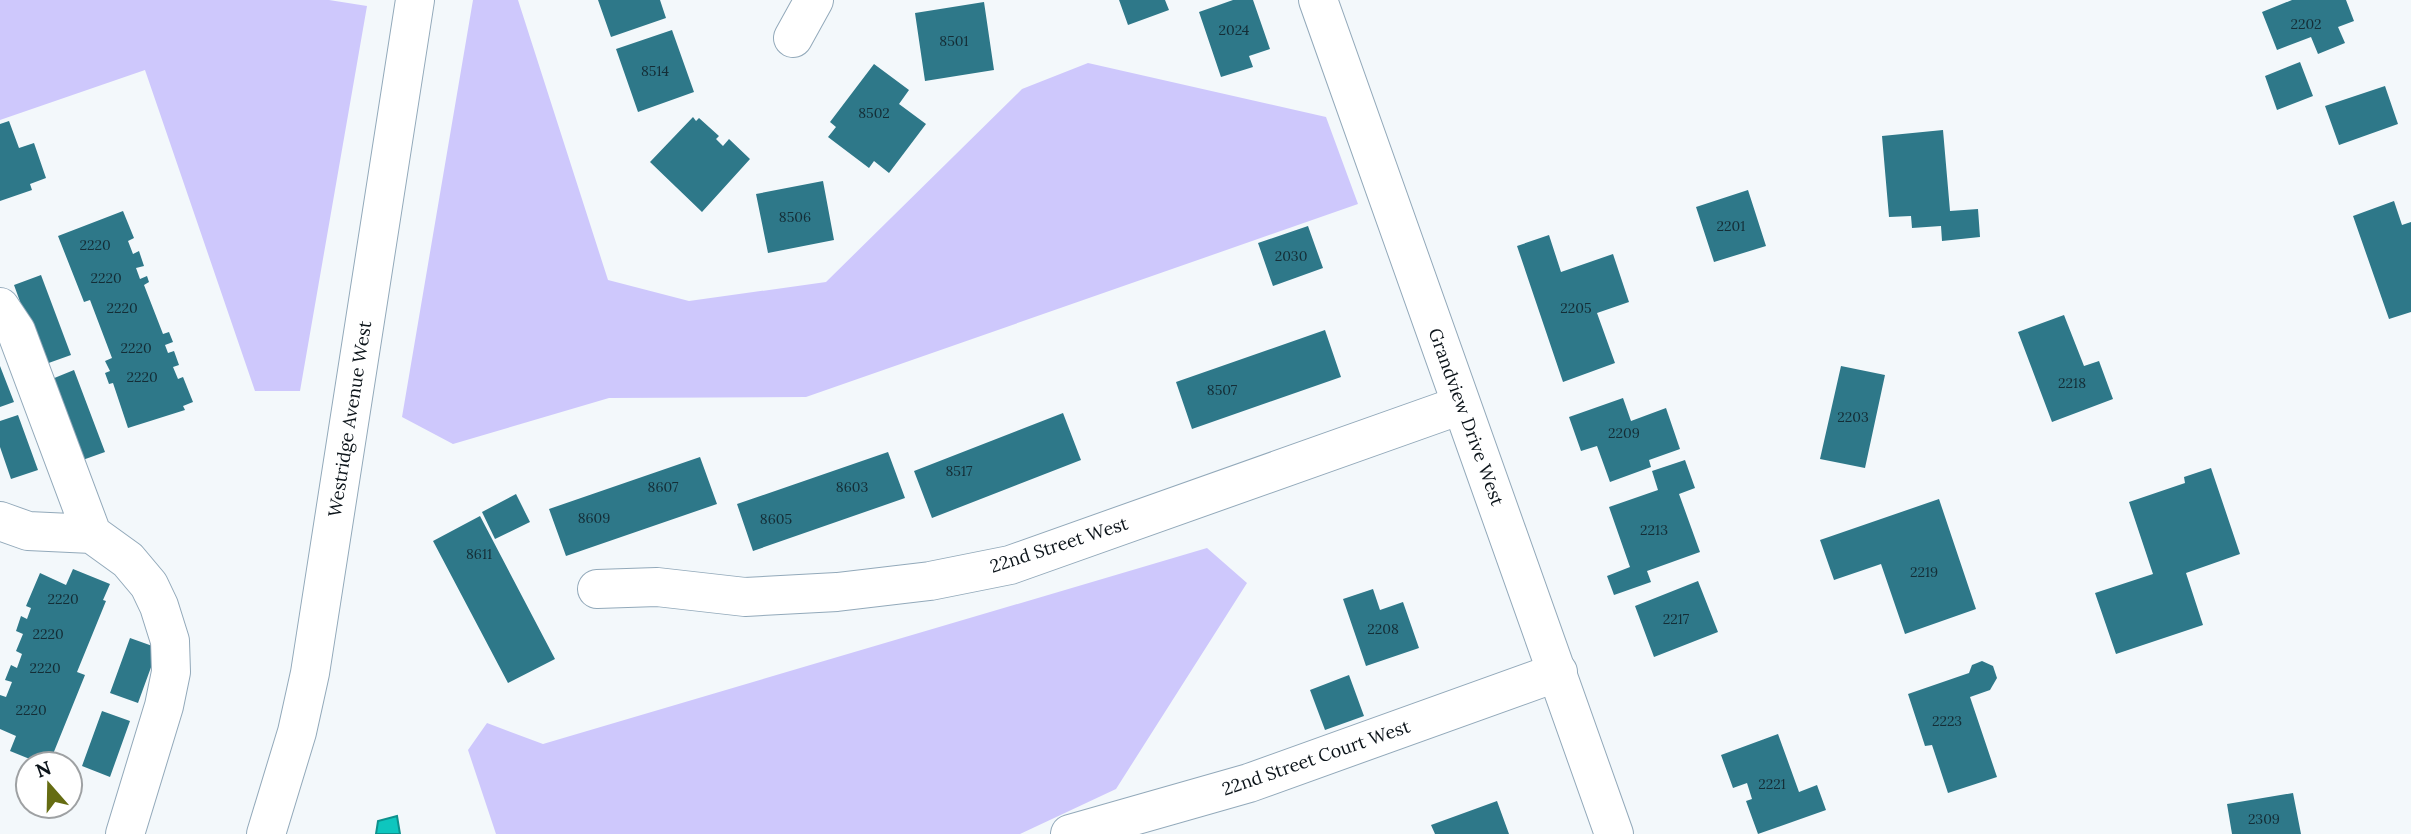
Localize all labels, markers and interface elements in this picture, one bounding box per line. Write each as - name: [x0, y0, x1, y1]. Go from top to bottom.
- house number: 2202: [2290, 15, 2322, 33]
- house number: 2024: [1219, 21, 1250, 39]
- house number: 8501: [939, 32, 969, 50]
- house number: 8514: [641, 62, 670, 80]
- house number: 8502: [858, 104, 890, 122]
- house number: 8506: [779, 208, 811, 226]
- house number: 2201: [1717, 217, 1745, 235]
- house number: 2220: [79, 236, 111, 254]
- house number: 2030: [1275, 247, 1307, 265]
- house number: 2220: [90, 269, 122, 287]
- house number: 2220: [106, 299, 138, 317]
- house number: 2205: [1560, 299, 1592, 317]
- street label: Westridge Avenue West: [323, 319, 376, 519]
- street label: Grandview Drive West: [1424, 325, 1509, 509]
- house number: 2220: [120, 339, 152, 357]
- house number: 2220: [126, 368, 158, 386]
- house number: 2218: [2058, 374, 2086, 392]
- house number: 8507: [1207, 381, 1238, 399]
- house number: 2203: [1837, 408, 1869, 426]
- house number: 2209: [1608, 424, 1640, 442]
- house number: 8517: [945, 462, 973, 480]
- house number: 8607: [648, 478, 679, 496]
- house number: 8603: [836, 478, 868, 496]
- house number: 8609: [578, 509, 610, 527]
- house number: 8605: [760, 510, 792, 528]
- street label: 22nd Street West: [987, 511, 1131, 578]
- house number: 2213: [1640, 521, 1668, 539]
- house number: 8611: [466, 545, 492, 563]
- house number: 2219: [1910, 563, 1938, 581]
- house number: 2220: [47, 590, 79, 608]
- house number: 2217: [1663, 610, 1690, 628]
- house number: 2208: [1367, 620, 1399, 638]
- house number: 2220: [32, 625, 64, 643]
- house number: 2220: [29, 659, 61, 677]
- house number: 2220: [15, 701, 47, 719]
- house number: 2223: [1932, 712, 1962, 730]
- street label: 22nd Street Court West: [1219, 715, 1413, 801]
- north arrow: [14, 750, 84, 820]
- text: N: [32, 755, 54, 783]
- house number: 2221: [1758, 775, 1786, 793]
- house number: 2309: [2248, 810, 2280, 828]

